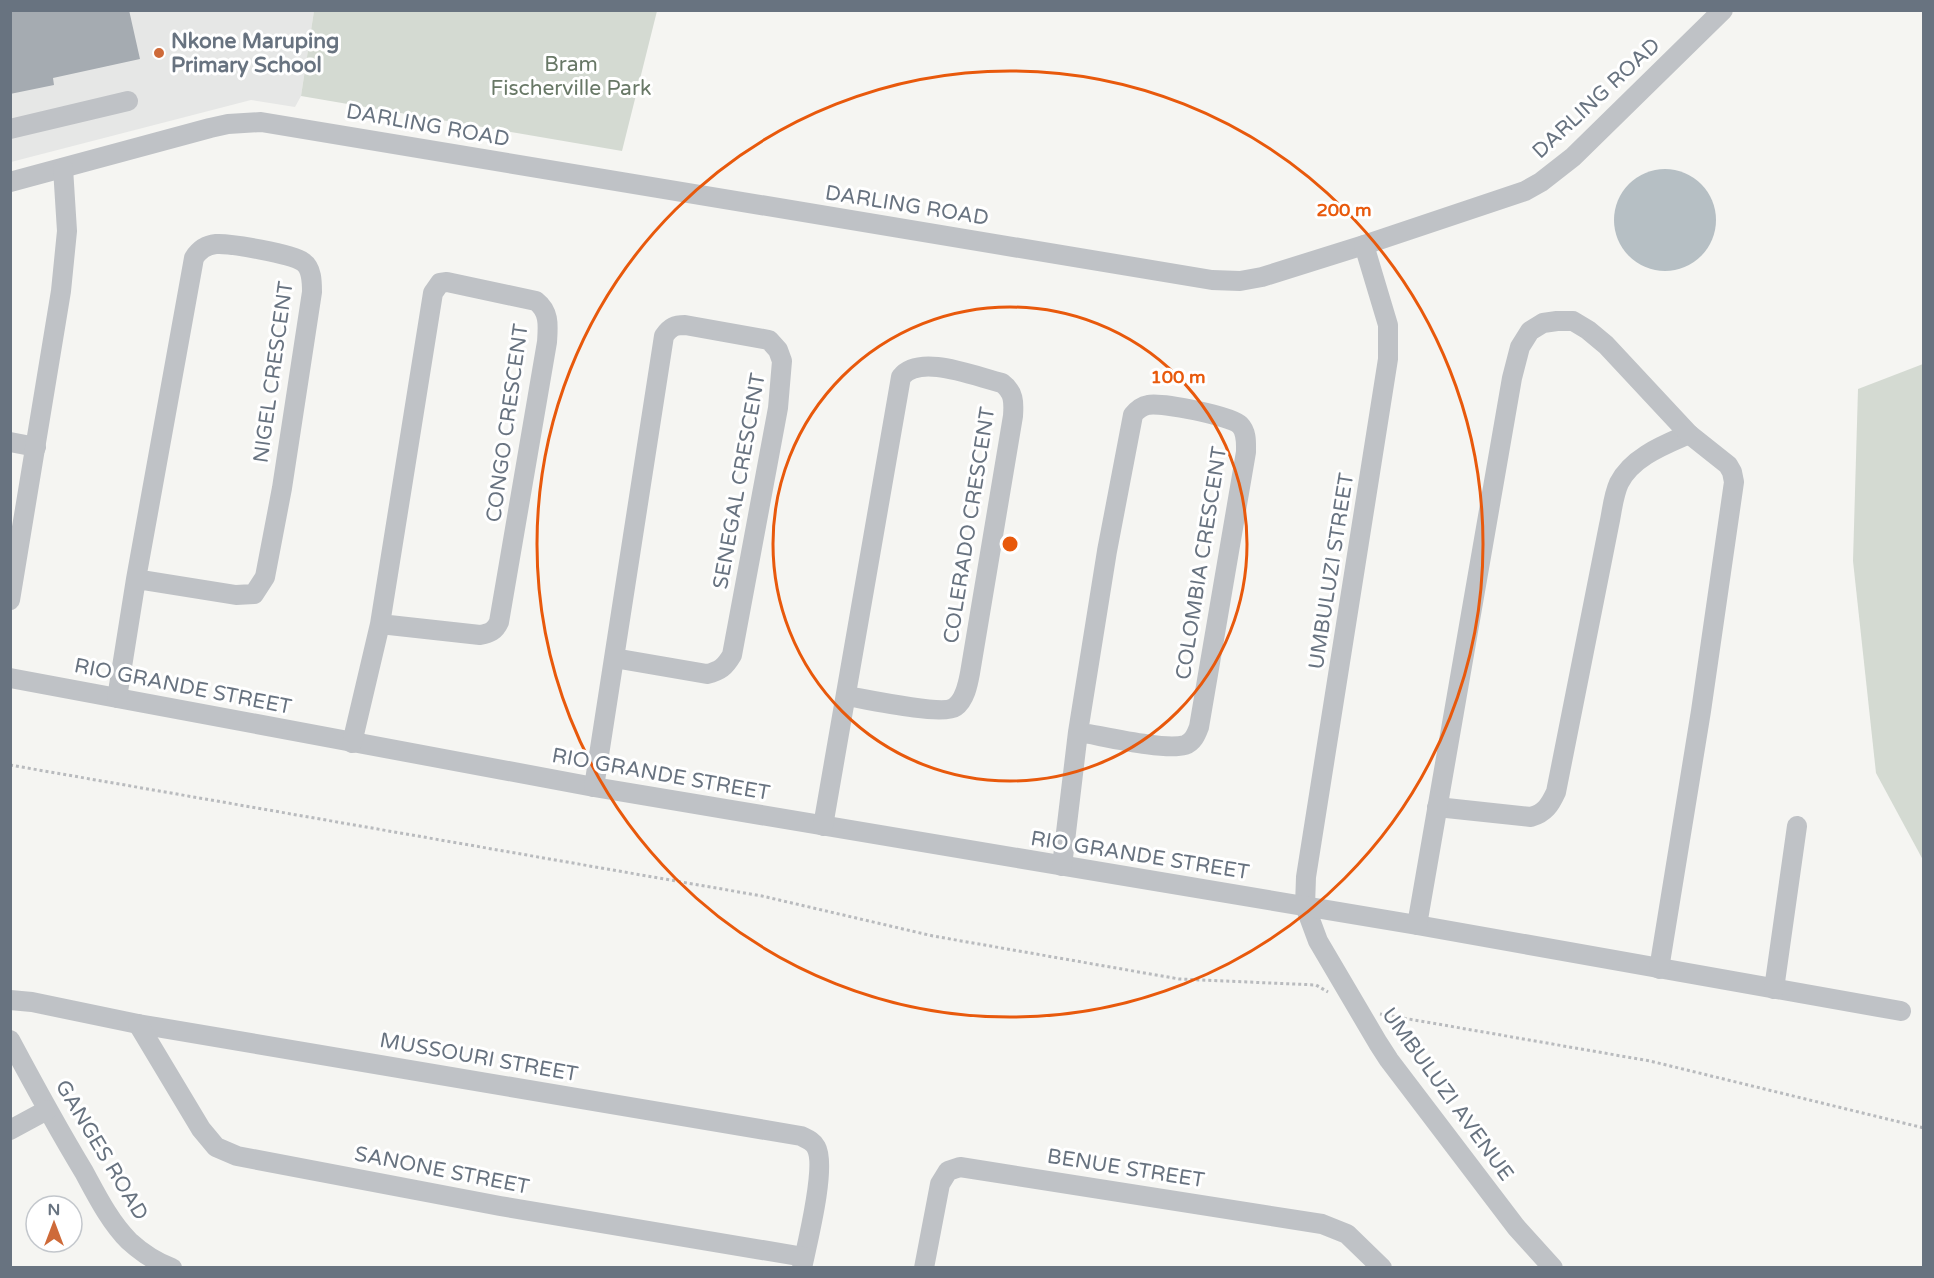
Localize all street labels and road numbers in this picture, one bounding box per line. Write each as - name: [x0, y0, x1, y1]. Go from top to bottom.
- street label: DARLING ROAD: [1527, 33, 1665, 164]
- street label: DARLING ROAD: [344, 99, 512, 152]
- street label: DARLING ROAD: [823, 180, 991, 231]
- street label: NIGEL CRESCENT: [248, 279, 299, 465]
- street label: CONGO CRESCENT: [481, 322, 534, 524]
- street label: SENEGAL CRESCENT: [708, 371, 771, 591]
- street label: COLERADO CRESCENT: [938, 405, 1001, 645]
- street label: COLOMBIA CRESCENT: [1171, 444, 1232, 682]
- street label: UMBULUZI STREET: [1304, 471, 1359, 671]
- street label: RIO GRANDE STREET: [72, 653, 294, 720]
- street label: RIO GRANDE STREET: [550, 743, 772, 806]
- street label: RIO GRANDE STREET: [1029, 826, 1251, 885]
- street label: UMBULUZI AVENUE: [1376, 1003, 1519, 1186]
- street label: MUSSOURI STREET: [378, 1028, 580, 1087]
- street label: GANGES ROAD: [50, 1075, 154, 1225]
- street label: SANONE STREET: [352, 1141, 532, 1200]
- street label: BENUE STREET: [1045, 1144, 1207, 1193]

